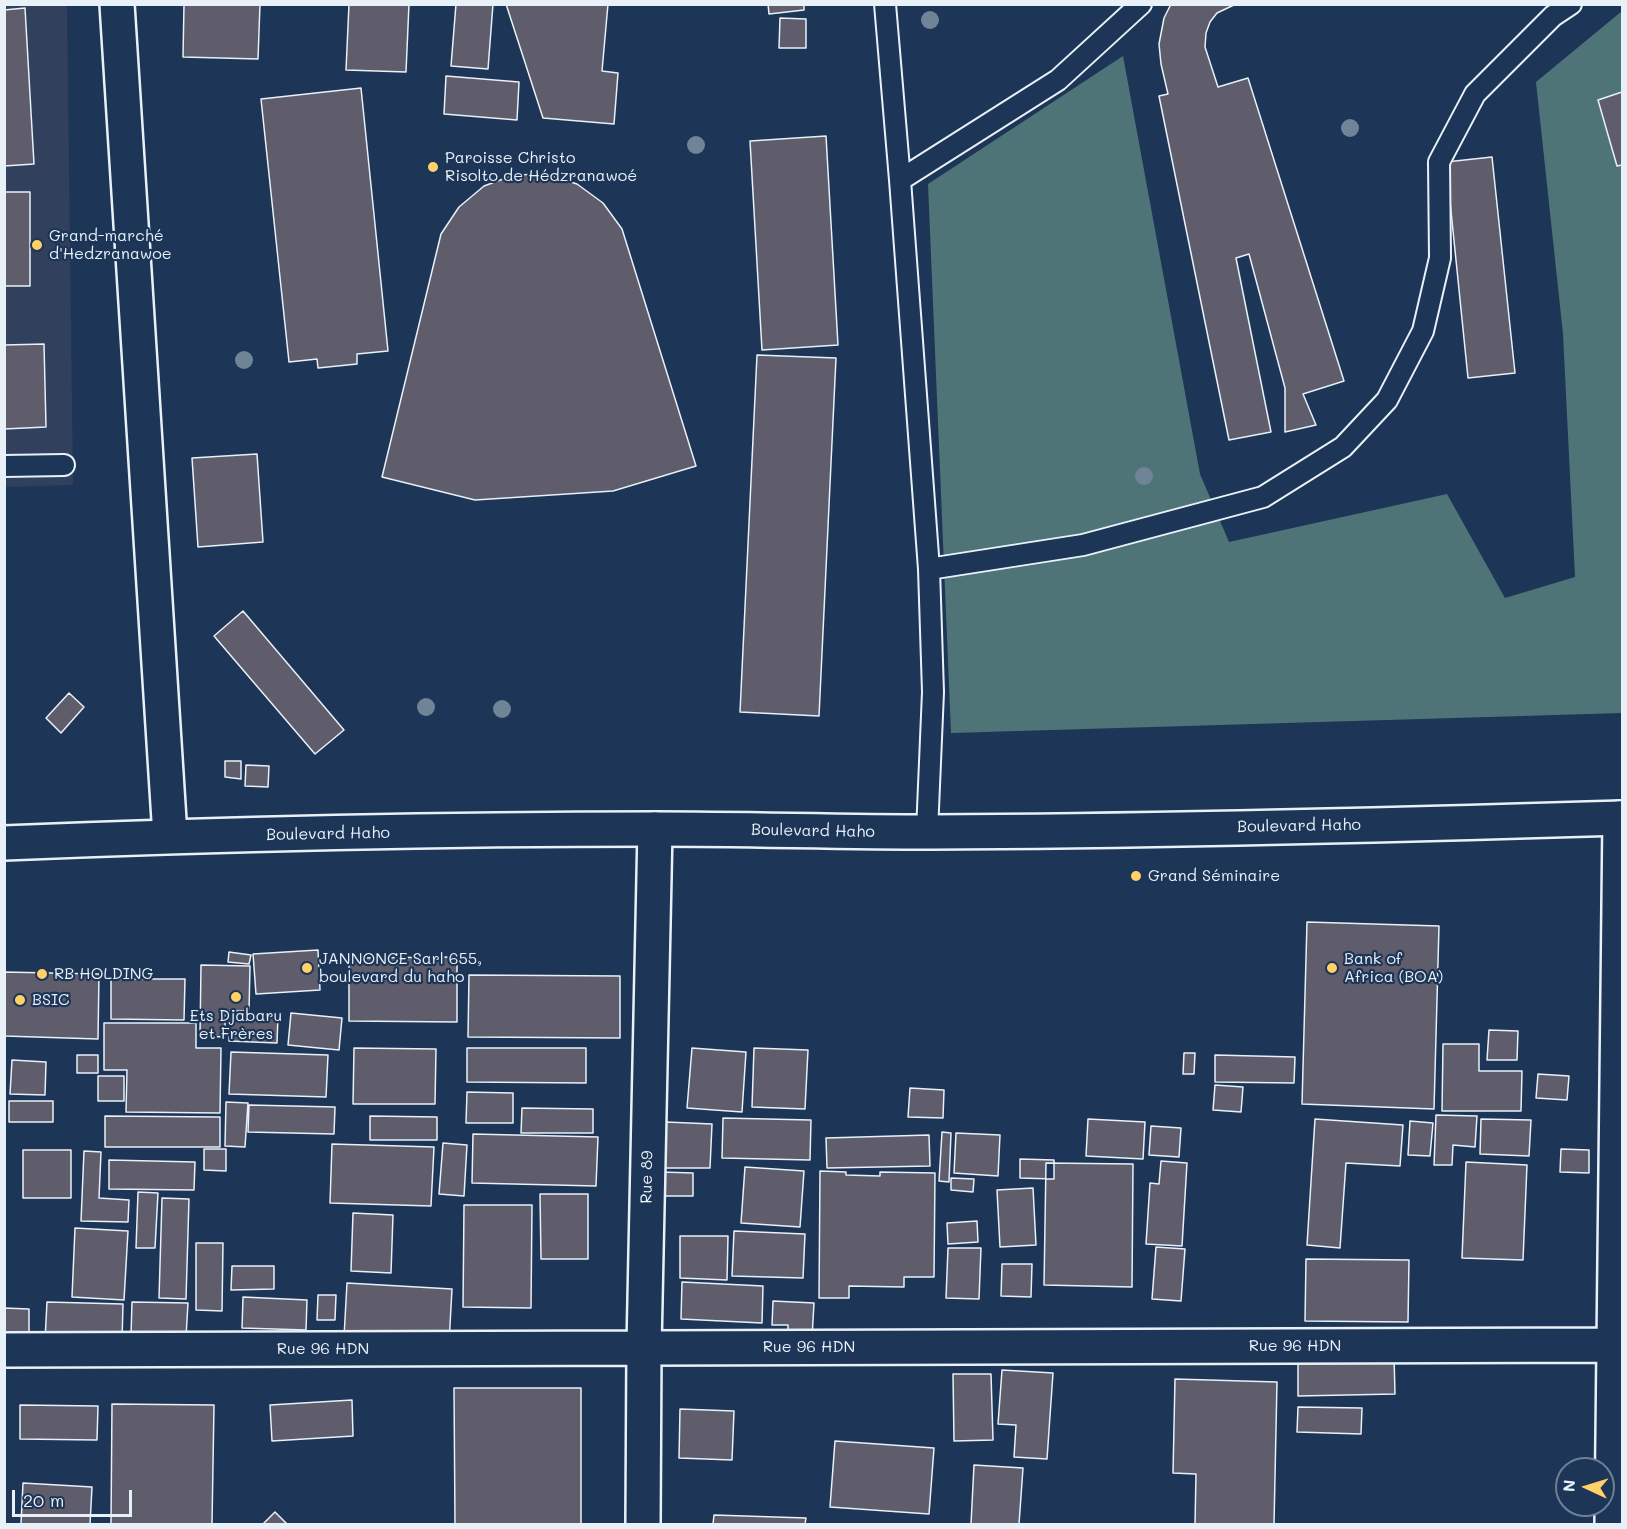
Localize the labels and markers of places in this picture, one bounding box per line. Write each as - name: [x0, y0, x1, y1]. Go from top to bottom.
- place label: Paroisse Christo Risolto de Hédzranawoé: [445, 148, 637, 186]
- marker: Paroisse Christo Risolto de Hédzranawoé: [426, 160, 440, 174]
- place label: Grand-marché d'Hedzranawoe: [49, 226, 172, 264]
- marker: Grand-marché d'Hedzranawoe: [30, 238, 44, 252]
- place label: Grand Séminaire: [1148, 866, 1280, 886]
- marker: Grand Séminaire: [1129, 869, 1143, 883]
- place label: JANNONCE Sarl 655, boulevard du haho: [319, 949, 482, 987]
- place label: Bank of Africa (BOA): [1344, 949, 1443, 987]
- marker: JANNONCE Sarl 655, boulevard du haho: [300, 961, 314, 975]
- marker: Bank of Africa (BOA): [1325, 961, 1339, 975]
- place label: RB HOLDING: [54, 964, 153, 984]
- marker: RB HOLDING: [35, 967, 49, 981]
- place label: BSIC: [32, 990, 69, 1010]
- marker: Ets Djabaru et Frères: [229, 990, 243, 1004]
- marker: BSIC: [13, 993, 27, 1007]
- place label: Ets Djabaru et Frères: [190, 1006, 282, 1044]

